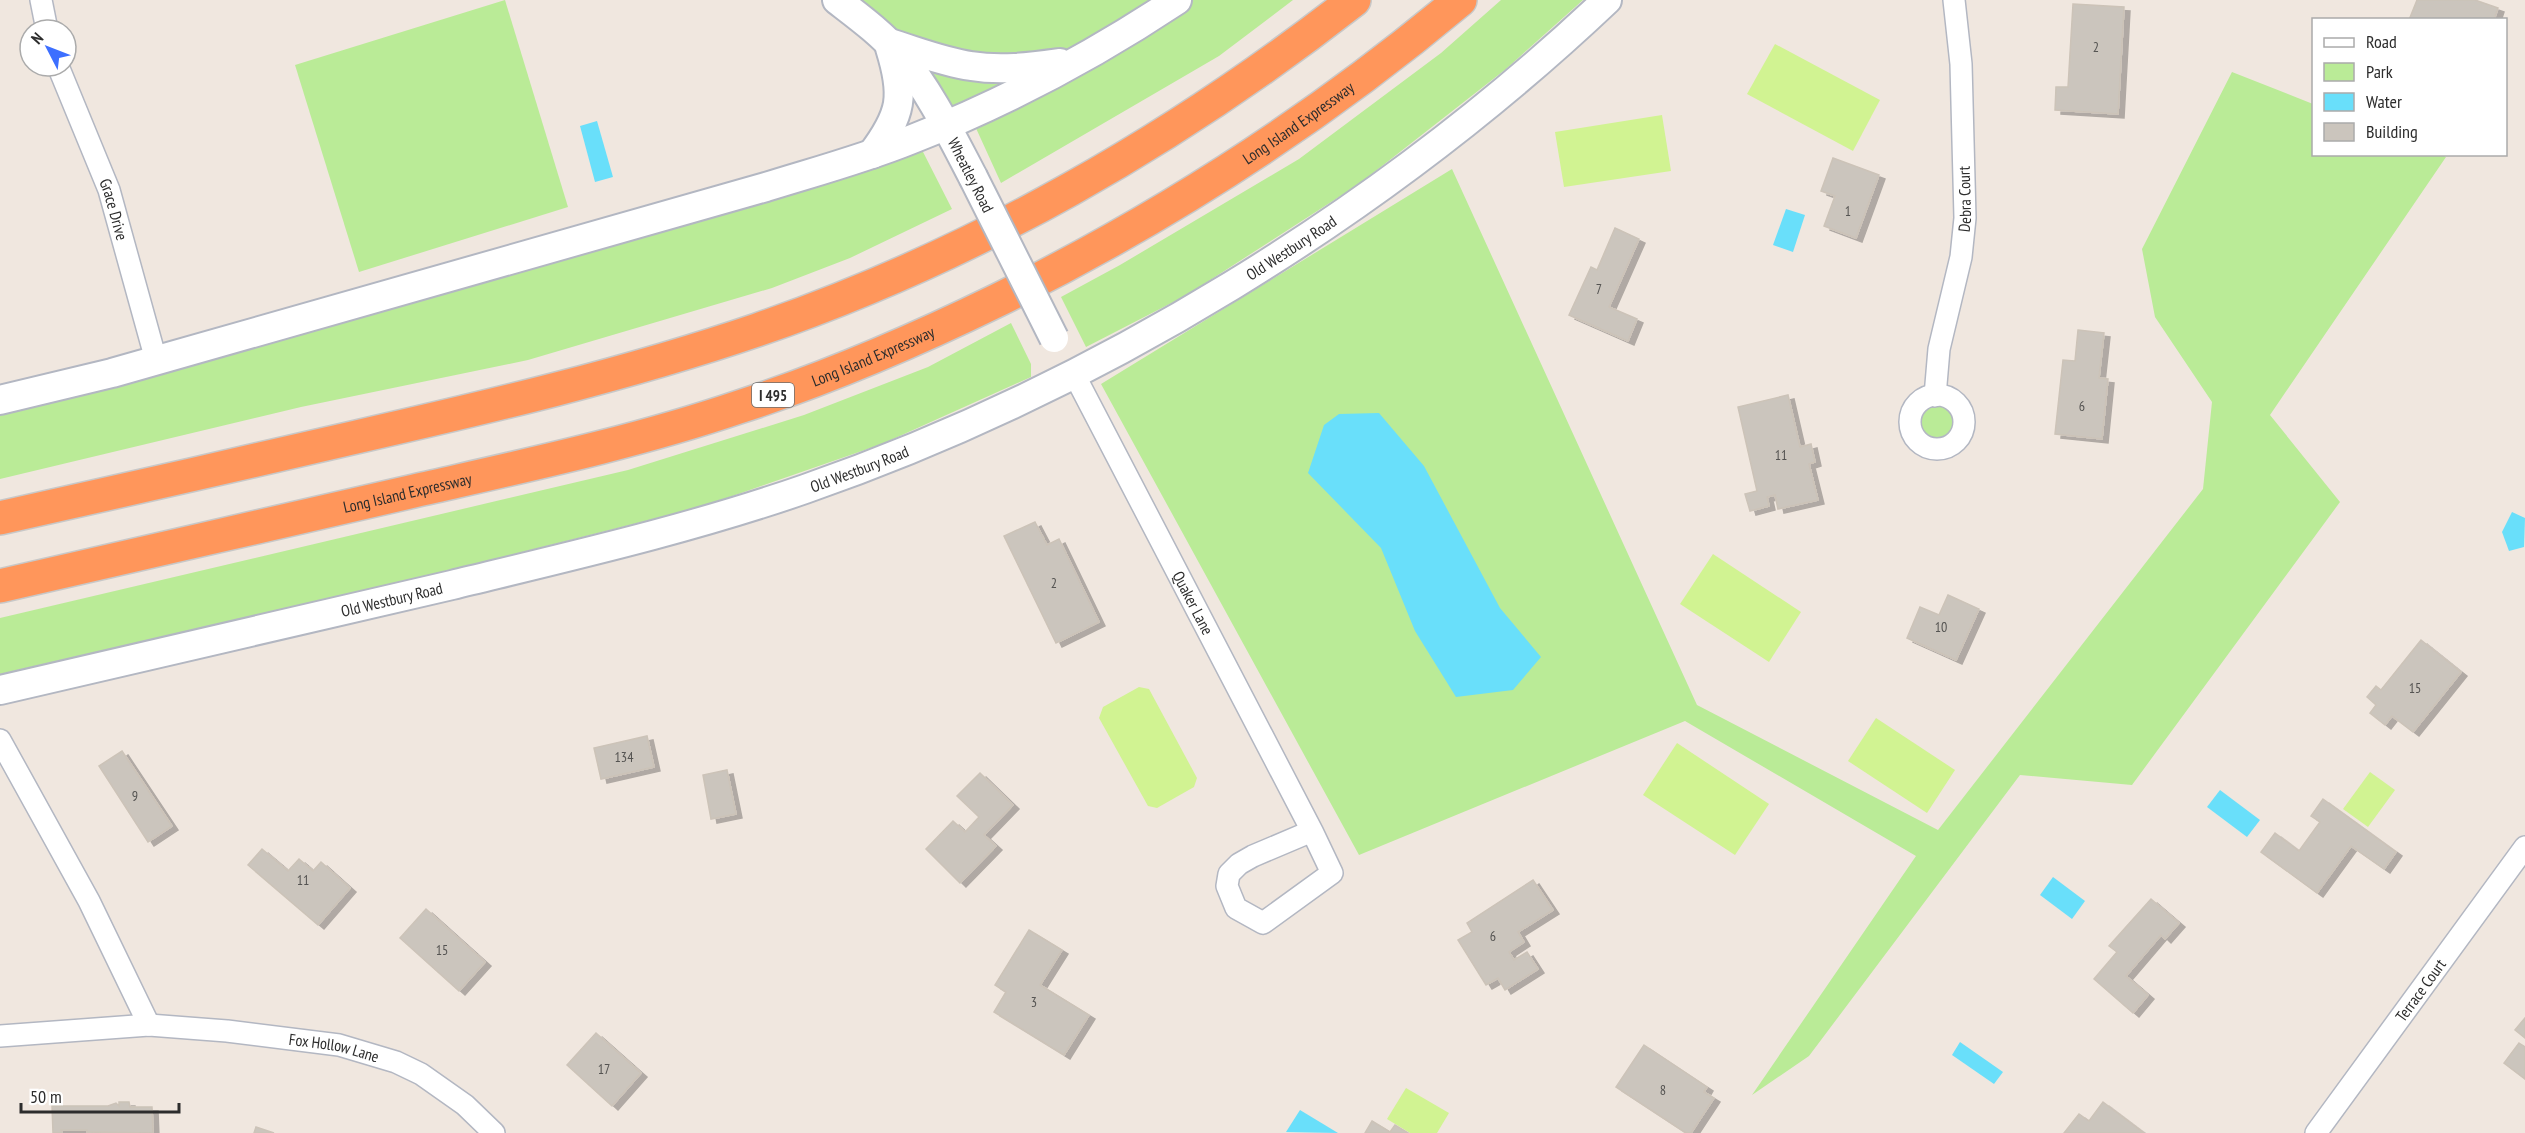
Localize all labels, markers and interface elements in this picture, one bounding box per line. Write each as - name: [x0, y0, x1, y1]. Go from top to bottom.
- north arrow: [18, 18, 78, 78]
- legend: [2312, 18, 2507, 156]
- text: N: [27, 28, 47, 48]
- text: Road: [2366, 30, 2397, 53]
- house number: 2: [2093, 38, 2099, 56]
- text: Park: [2366, 60, 2393, 83]
- street label: Long Island Expressway: [1239, 77, 1358, 168]
- text: Water: [2366, 90, 2402, 113]
- text: Building: [2366, 120, 2418, 143]
- street label: Wheatley Road: [944, 134, 998, 216]
- street label: Debra Court: [1954, 165, 1975, 233]
- street label: Grace Drive: [95, 175, 132, 242]
- house number: 1: [1845, 202, 1851, 220]
- street label: Old Westbury Road: [1242, 211, 1340, 284]
- house number: 7: [1596, 280, 1602, 298]
- street label: Long Island Expressway: [809, 321, 937, 390]
- road number: I 495: [752, 383, 794, 407]
- house number: 6: [2079, 397, 2085, 415]
- street label: Old Westbury Road: [807, 441, 912, 496]
- house number: 11: [1775, 446, 1787, 464]
- street label: Long Island Expressway: [341, 468, 474, 517]
- street label: Quaker Lane: [1168, 568, 1218, 638]
- house number: 2: [1051, 574, 1057, 592]
- street label: Old Westbury Road: [339, 578, 445, 621]
- house number: 10: [1935, 618, 1947, 636]
- house number: 15: [2409, 679, 2421, 697]
- house number: 134: [615, 748, 634, 766]
- house number: 9: [132, 787, 138, 805]
- house number: 11: [297, 871, 309, 889]
- house number: 6: [1490, 927, 1496, 945]
- house number: 15: [436, 941, 448, 959]
- street label: Terrace Court: [2391, 954, 2450, 1025]
- house number: 3: [1031, 993, 1037, 1011]
- street label: Fox Hollow Lane: [288, 1029, 381, 1066]
- house number: 17: [598, 1060, 610, 1078]
- scale bar: [21, 1076, 178, 1114]
- house number: 8: [1660, 1081, 1666, 1099]
- text: 50 m: [30, 1085, 62, 1108]

